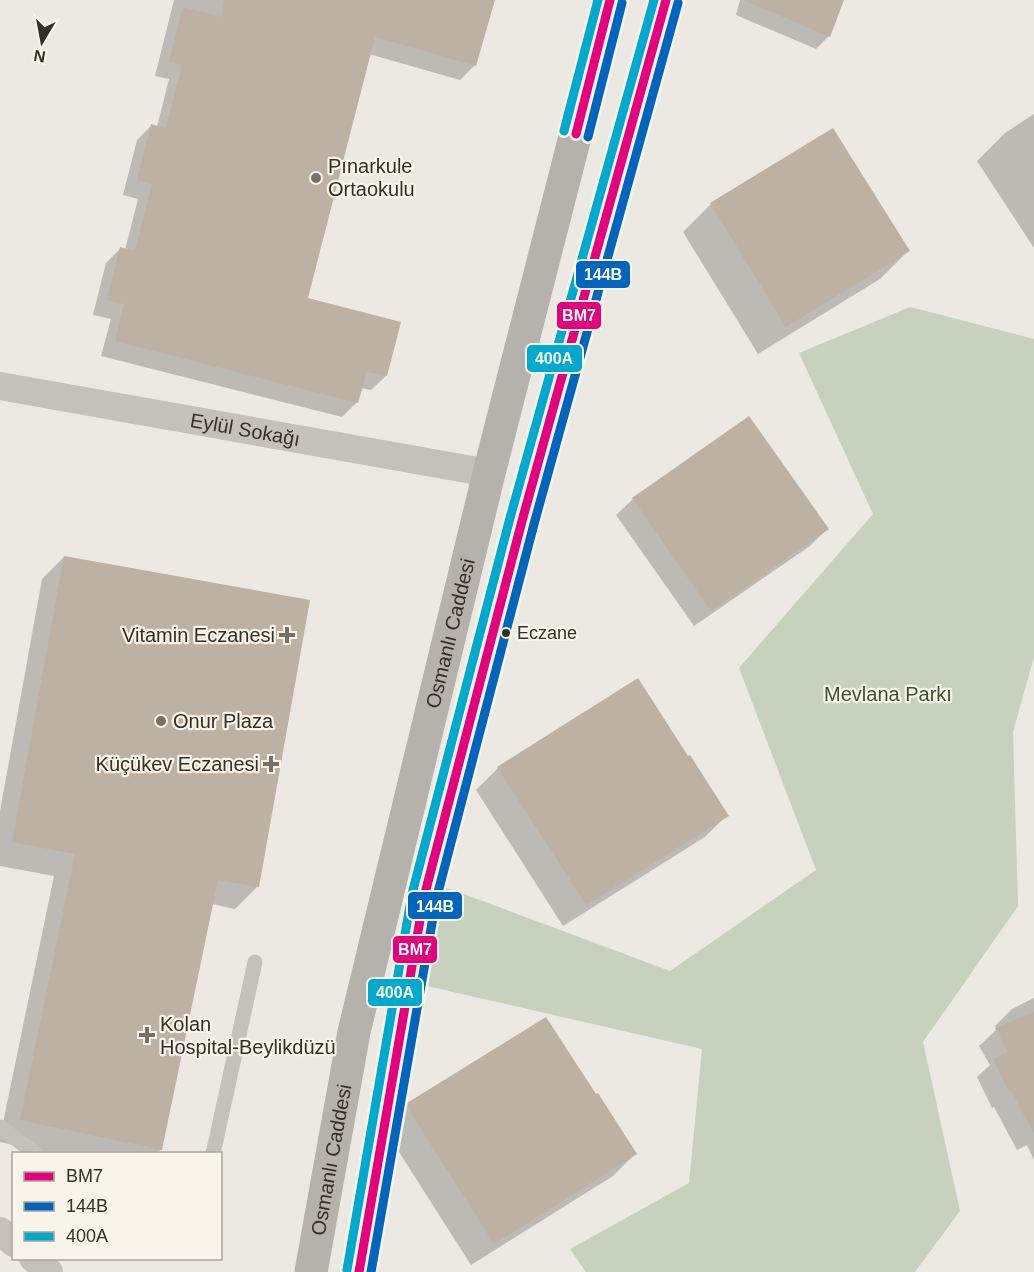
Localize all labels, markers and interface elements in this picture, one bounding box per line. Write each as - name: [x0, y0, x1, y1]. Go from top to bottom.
- north arrow: [12, 12, 72, 72]
- text: N: [32, 47, 47, 66]
- place label: Pınarkule Ortaokulu: [328, 155, 415, 200]
- marker: Pınarkule Ortaokulu: [309, 171, 323, 185]
- line badge: 144B: [575, 260, 631, 289]
- text: 144B: [584, 266, 622, 283]
- line badge: BM7: [556, 301, 602, 330]
- text: BM7: [562, 307, 596, 324]
- line badge: 400A: [526, 344, 583, 373]
- text: 400A: [535, 350, 574, 367]
- street label: Eylül Sokağı: [188, 409, 302, 450]
- street label: Osmanlı Caddesi: [422, 556, 479, 710]
- place label: Eczane: [517, 623, 577, 643]
- place label: Vitamin Eczanesi: [122, 624, 275, 646]
- marker: Eczane: [500, 627, 512, 639]
- marker: Vitamin Eczanesi: [280, 628, 294, 642]
- park label: Mevlana Parkı: [824, 683, 952, 705]
- place label: Onur Plaza: [173, 710, 274, 732]
- marker: Onur Plaza: [154, 714, 168, 728]
- place label: Küçükev Eczanesi: [96, 753, 259, 775]
- marker: Küçükev Eczanesi: [264, 757, 278, 771]
- line badge: 144B: [407, 891, 463, 920]
- text: 144B: [416, 898, 454, 915]
- line badge: BM7: [392, 935, 438, 964]
- text: BM7: [398, 941, 432, 958]
- line badge: 400A: [367, 978, 423, 1007]
- text: 400A: [376, 984, 415, 1001]
- place label: Kolan Hospital-Beylikdüzü: [160, 1013, 336, 1058]
- marker: Kolan Hospital-Beylikdüzü: [138, 1026, 156, 1044]
- street label: Osmanlı Caddesi: [307, 1082, 355, 1237]
- legend: [12, 1152, 222, 1260]
- text: BM7: [66, 1166, 103, 1186]
- text: 144B: [66, 1196, 108, 1216]
- text: 400A: [66, 1226, 108, 1246]

